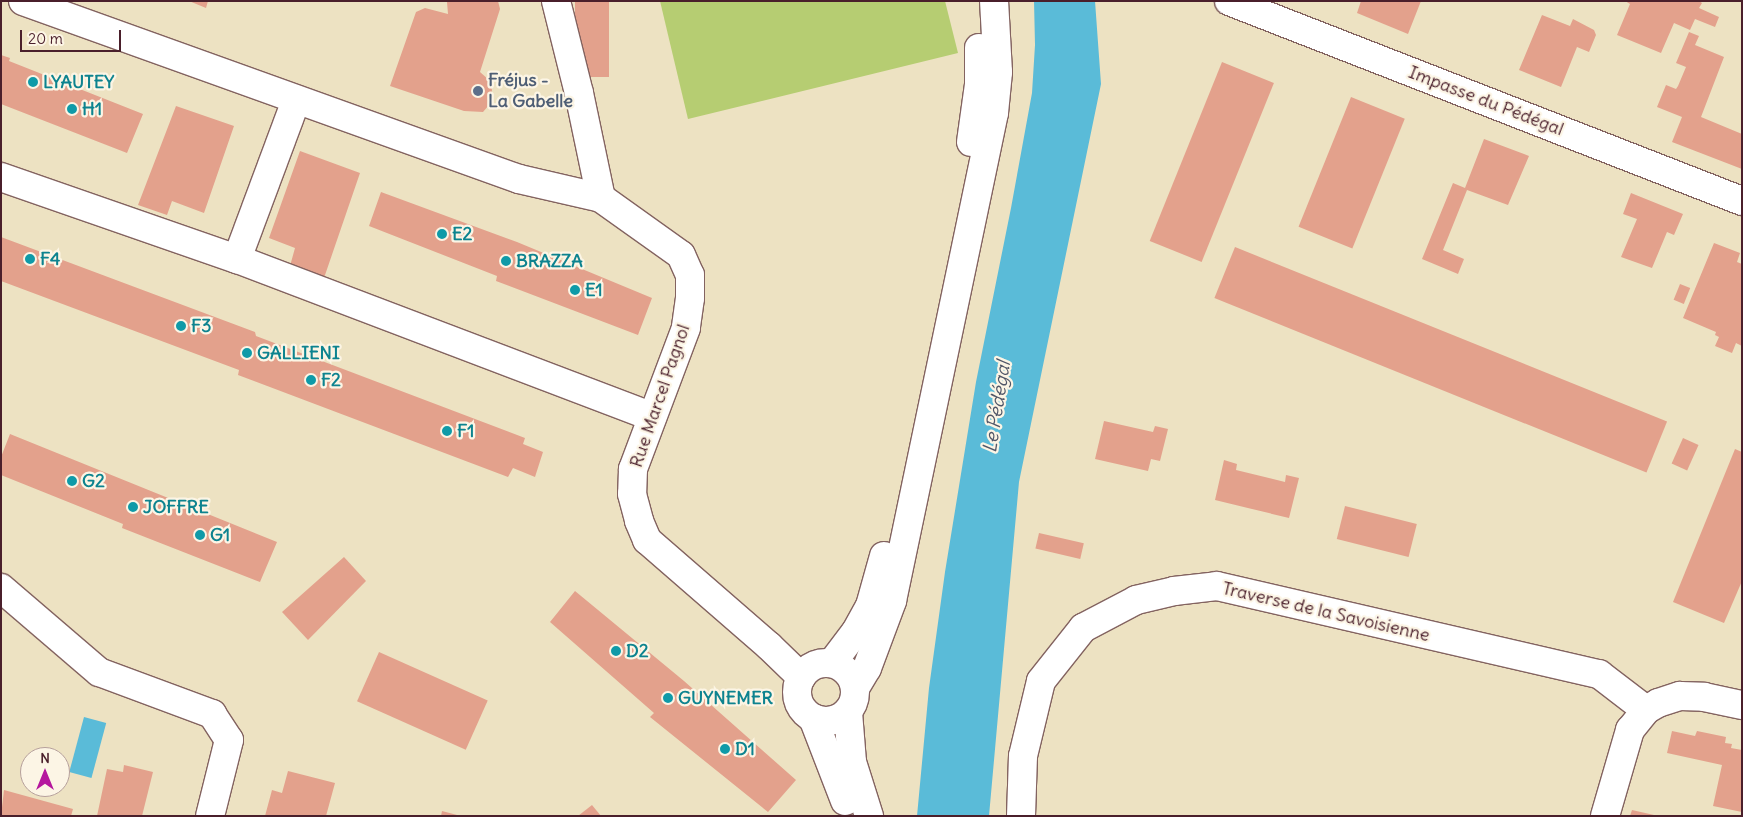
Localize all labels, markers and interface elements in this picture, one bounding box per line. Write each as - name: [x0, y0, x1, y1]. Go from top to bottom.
- scale bar: [22, 20, 124, 52]
- text: 20 m: [28, 29, 63, 48]
- street label: Impasse du Pédégal: [1405, 61, 1567, 141]
- place label: Fréjus - La Gabelle: [488, 70, 573, 112]
- place label: LYAUTEY: [43, 71, 114, 93]
- marker: LYAUTEY: [27, 76, 39, 88]
- marker: Fréjus - La Gabelle: [472, 85, 484, 97]
- place label: H1: [82, 98, 102, 120]
- marker: H1: [66, 103, 78, 115]
- place label: E2: [452, 223, 472, 245]
- marker: E2: [436, 228, 448, 240]
- place label: F4: [40, 248, 60, 270]
- place label: BRAZZA: [516, 250, 583, 272]
- marker: F4: [24, 253, 36, 265]
- marker: BRAZZA: [500, 255, 512, 267]
- place label: E1: [585, 279, 603, 301]
- marker: E1: [569, 284, 581, 296]
- place label: F3: [191, 315, 211, 337]
- marker: F3: [175, 320, 187, 332]
- street label: Rue Marcel Pagnol: [625, 322, 695, 470]
- place label: GALLIENI: [257, 342, 340, 364]
- marker: GALLIENI: [241, 347, 253, 359]
- water label: Le Pédégal: [979, 360, 1015, 454]
- place label: F2: [321, 369, 341, 391]
- marker: F2: [305, 374, 317, 386]
- place label: F1: [457, 420, 474, 442]
- marker: F1: [441, 425, 453, 437]
- place label: G2: [82, 470, 105, 492]
- marker: G2: [66, 475, 78, 487]
- place label: JOFFRE: [143, 496, 209, 518]
- marker: JOFFRE: [127, 501, 139, 513]
- place label: G1: [210, 524, 230, 546]
- marker: G1: [194, 529, 206, 541]
- street label: Traverse de la Savoisienne: [1220, 578, 1432, 646]
- place label: D2: [626, 640, 649, 662]
- marker: D2: [610, 645, 622, 657]
- place label: GUYNEMER: [678, 687, 773, 709]
- marker: GUYNEMER: [662, 692, 674, 704]
- place label: D1: [735, 738, 755, 760]
- marker: D1: [719, 743, 731, 755]
- north arrow: [20, 747, 70, 797]
- text: N: [40, 749, 50, 767]

